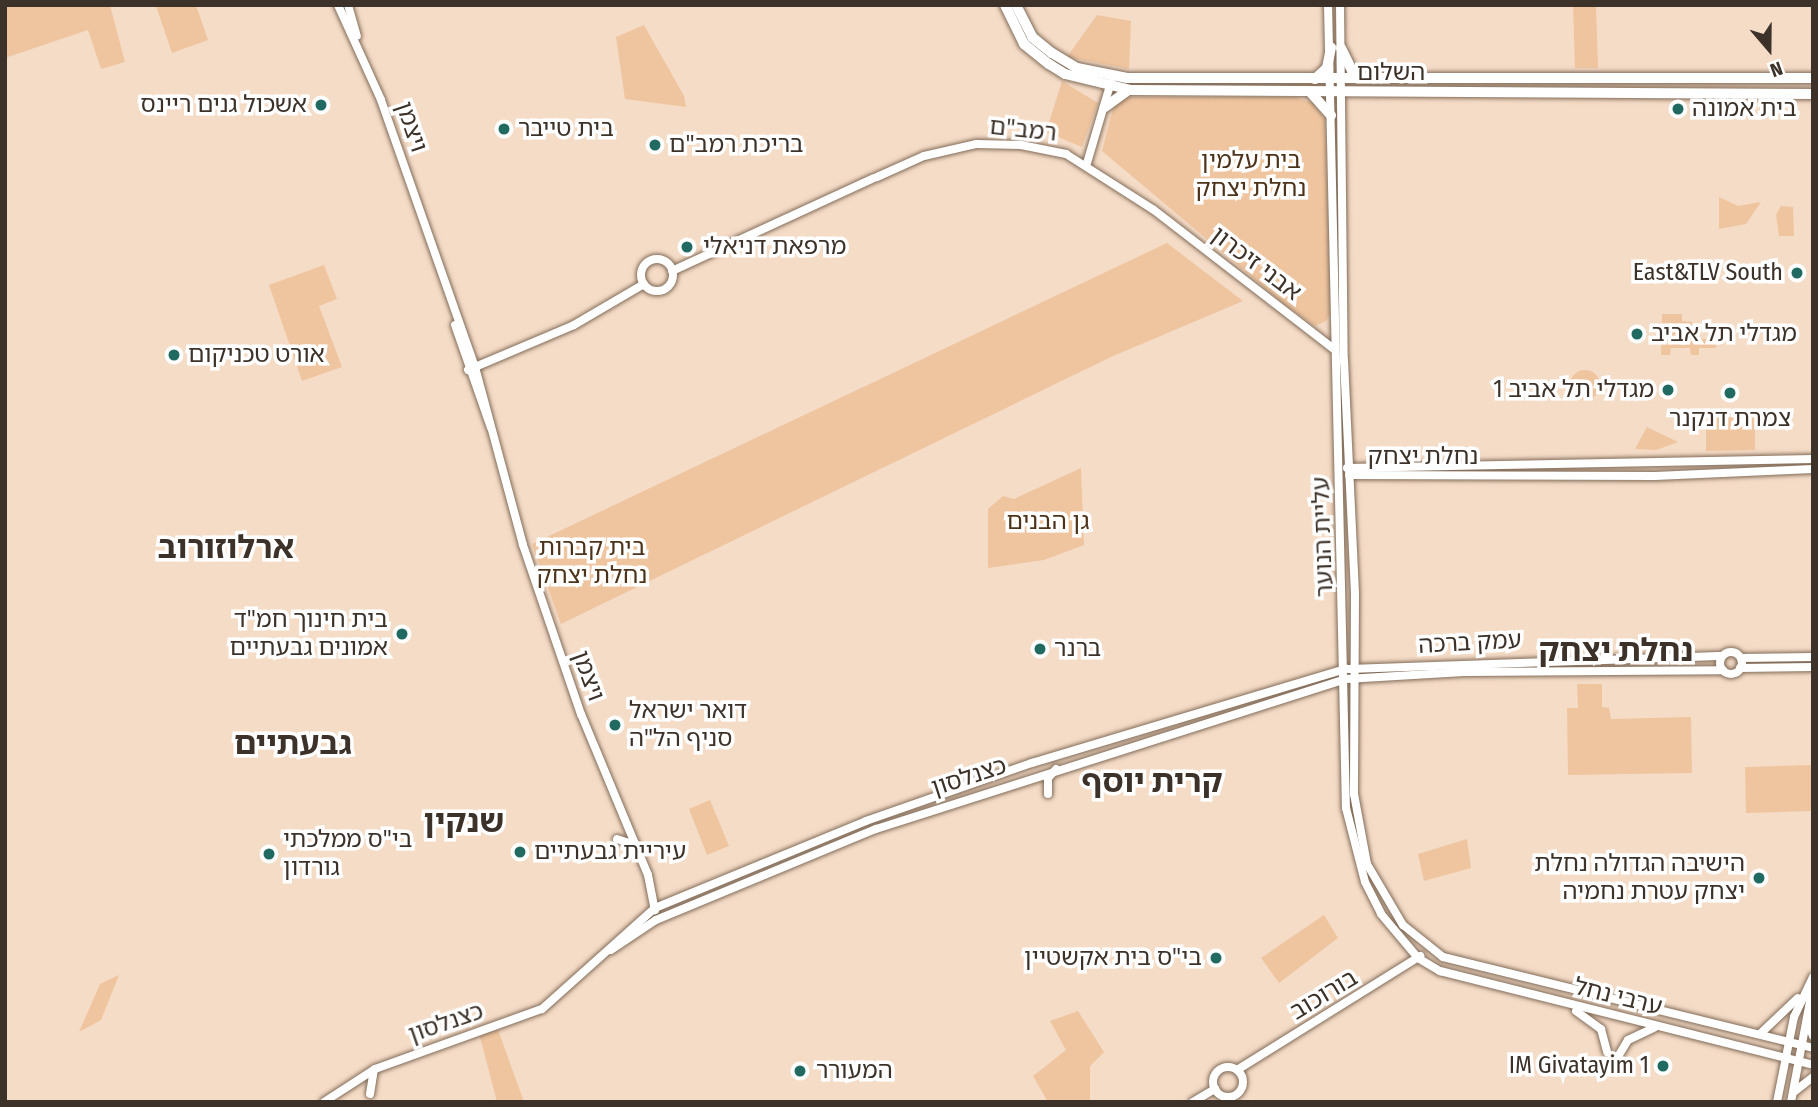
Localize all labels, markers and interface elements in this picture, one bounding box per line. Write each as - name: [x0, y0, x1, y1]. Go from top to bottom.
- north arrow: [1734, 14, 1804, 84]
- text: N: [1767, 56, 1786, 82]
- street label: השלום: [1357, 59, 1425, 87]
- place label: אשכול גנים ריינס: [140, 91, 307, 119]
- place label: בית אמונה: [1692, 95, 1797, 123]
- marker: אשכול גנים ריינס: [313, 97, 329, 113]
- street label: ויצמן: [389, 98, 433, 156]
- marker: בית אמונה: [1670, 101, 1686, 117]
- street label: רמב"ם: [988, 112, 1058, 148]
- place label: בית טייבר: [518, 115, 614, 143]
- marker: בית טייבר: [496, 121, 512, 137]
- place label: בריכת רמב"ם: [669, 131, 803, 159]
- marker: בריכת רמב"ם: [647, 137, 663, 153]
- park label: בית עלמין נחלת יצחק: [1196, 147, 1306, 203]
- street label: אבני זיכרון: [1205, 221, 1307, 307]
- place label: מרפאת דניאלי: [703, 233, 846, 261]
- marker: מרפאת דניאלי: [677, 237, 697, 257]
- place label: East&TLV South: [1633, 259, 1783, 287]
- marker: East&TLV South: [1789, 265, 1805, 281]
- place label: מגדלי תל אביב: [1651, 320, 1797, 348]
- marker: מגדלי תל אביב: [1629, 326, 1645, 342]
- place label: אורט טכניקום: [188, 341, 325, 369]
- marker: אורט טכניקום: [166, 347, 182, 363]
- place label: מגדלי תל אביב 1: [1493, 376, 1654, 404]
- marker: מגדלי תל אביב 1: [1660, 382, 1676, 398]
- marker: צמרת דנקנר: [1722, 385, 1738, 401]
- place label: צמרת דנקנר: [1669, 405, 1791, 433]
- street label: נחלת יצחק: [1368, 443, 1478, 471]
- street label: עליית הנוער: [1307, 476, 1339, 598]
- park label: גן הבנים: [1007, 508, 1089, 536]
- district label: ארלוזורוב: [158, 528, 294, 566]
- park label: בית קברות נחלת יצחק: [537, 534, 647, 590]
- place label: בית חינוך חמ"ד אמונים גבעתיים: [230, 606, 388, 662]
- marker: בית חינוך חמ"ד אמונים גבעתיים: [394, 626, 410, 642]
- street label: עמק ברכה: [1418, 626, 1522, 660]
- district label: נחלת יצחק: [1539, 631, 1693, 669]
- place label: ברנר: [1054, 635, 1101, 663]
- marker: ברנר: [1032, 641, 1048, 657]
- street label: ויצמן: [566, 647, 610, 705]
- place label: דואר ישראל סניף הל"ה: [629, 697, 747, 753]
- marker: דואר ישראל סניף הל"ה: [607, 717, 623, 733]
- district label: גבעתיים: [234, 724, 352, 762]
- street label: כצנלסון: [928, 751, 1010, 803]
- district label: קרית יוסף: [1081, 762, 1223, 800]
- district label: שנקין: [423, 802, 505, 840]
- place label: בי"ס ממלכתי גורדון: [283, 826, 413, 882]
- place label: עיריית גבעתיים: [534, 838, 686, 866]
- marker: עיריית גבעתיים: [512, 844, 528, 860]
- marker: בי"ס ממלכתי גורדון: [261, 846, 277, 862]
- place label: הישיבה הגדולה נחלת יצחק עטרת נחמיה: [1534, 850, 1745, 906]
- marker: הישיבה הגדולה נחלת יצחק עטרת נחמיה: [1751, 870, 1767, 886]
- place label: בי"ס בית אקשטיין: [1024, 944, 1202, 972]
- marker: בי"ס בית אקשטיין: [1208, 950, 1224, 966]
- street label: בורוכוב: [1285, 964, 1363, 1026]
- street label: ערבי נחל: [1571, 972, 1665, 1022]
- street label: כצנלסון: [405, 997, 487, 1049]
- place label: IM Givatayim 1: [1509, 1052, 1649, 1080]
- place label: המעורר: [816, 1057, 893, 1085]
- marker: IM Givatayim 1: [1655, 1058, 1671, 1074]
- marker: המעורר: [790, 1061, 810, 1081]

